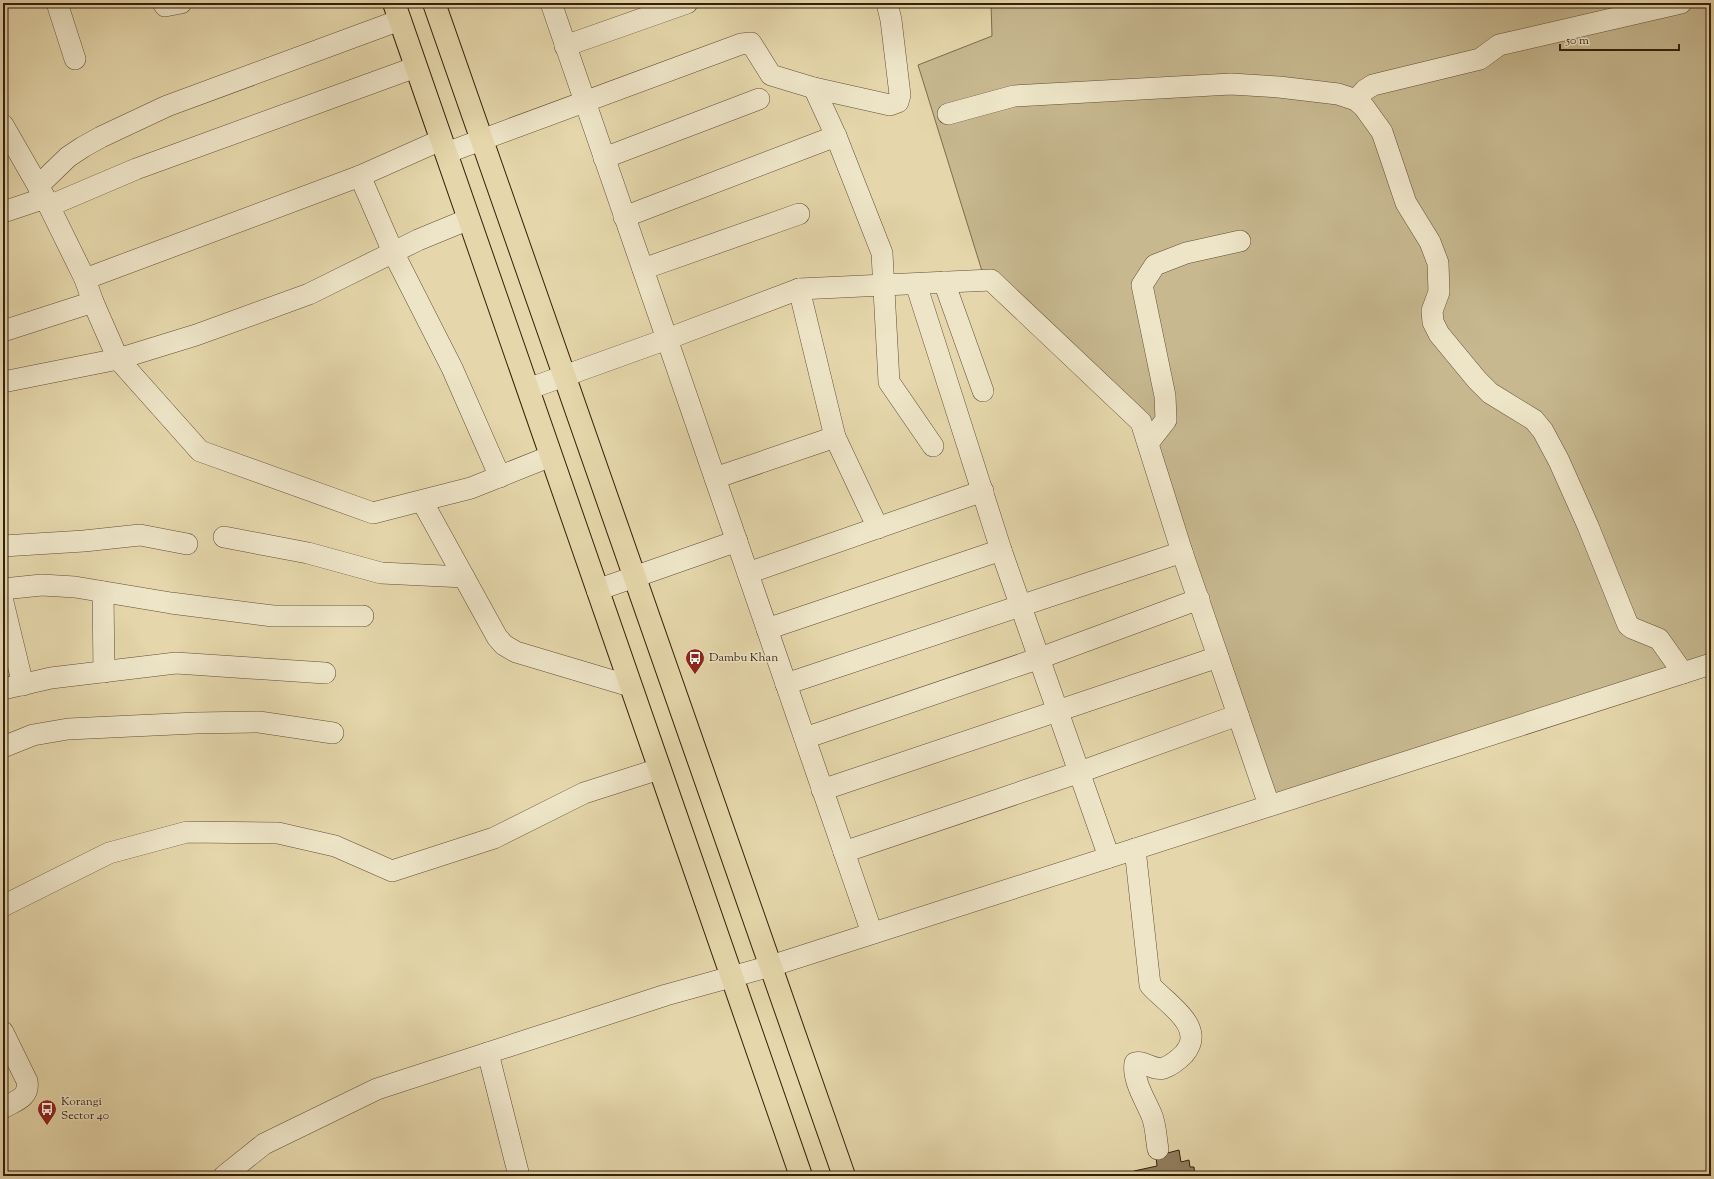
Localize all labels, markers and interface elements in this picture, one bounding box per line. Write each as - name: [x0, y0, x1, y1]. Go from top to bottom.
- scale bar: [1560, 26, 1679, 52]
- text: 50 m: [1565, 32, 1589, 50]
- bus stop icon: Dambu Khan: [684, 647, 706, 675]
- place label: Dambu Khan: [709, 649, 778, 667]
- place label: Korangi Sector 40: [61, 1093, 109, 1125]
- bus stop icon: Korangi Sector 40: [36, 1098, 58, 1126]

